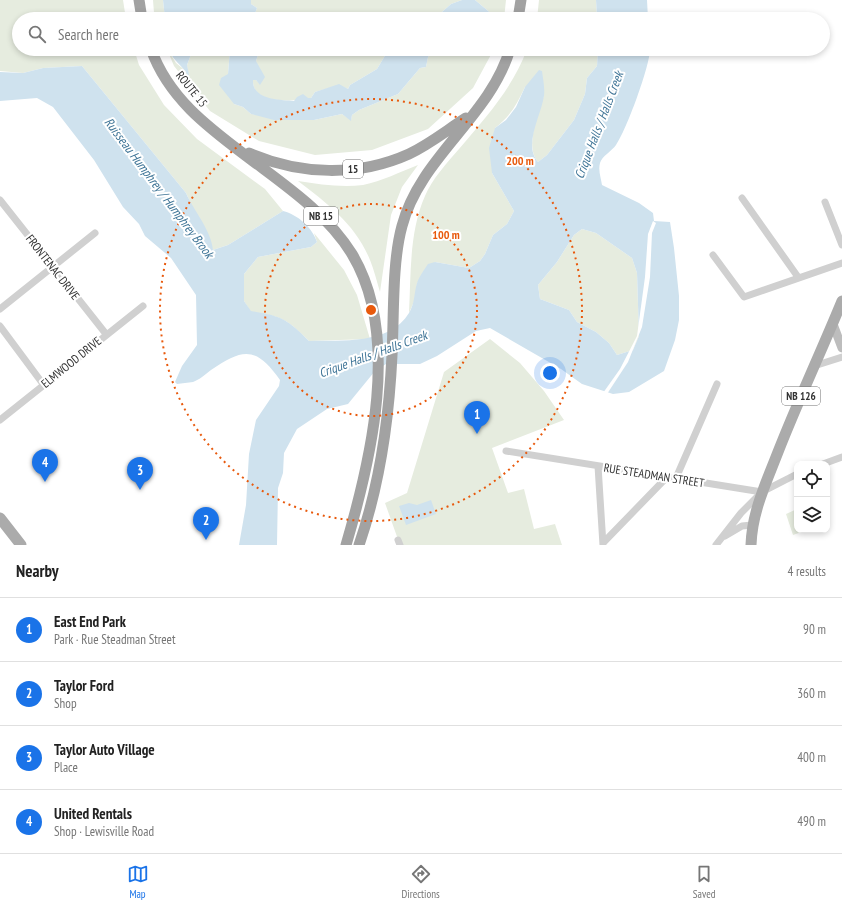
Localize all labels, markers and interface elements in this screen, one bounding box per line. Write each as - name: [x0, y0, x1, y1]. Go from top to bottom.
- search box: [12, 12, 830, 56]
- icon: search: [26, 23, 48, 45]
- text: Search here: [58, 25, 119, 44]
- water label: Crique Halls / Halls Creek: [571, 67, 628, 181]
- street label: ROUTE 15: [173, 68, 211, 110]
- water label: Ruisseau Humphrey / Humphrey Brook: [100, 114, 219, 263]
- text: 200 m: [506, 153, 534, 168]
- road number: 15: [343, 160, 363, 178]
- road number: NB 15: [304, 207, 338, 225]
- text: 100 m: [432, 227, 460, 242]
- street label: FRONTENAC DRIVE: [23, 231, 83, 303]
- centre of rings: [364, 303, 378, 317]
- water label: Crique Halls / Halls Creek: [317, 326, 431, 381]
- street label: ELMWOOD DRIVE: [38, 333, 104, 391]
- your location: [540, 363, 560, 383]
- road number: NB 126: [782, 387, 820, 405]
- pin: 1: [464, 401, 490, 434]
- pin: 4: [32, 449, 58, 482]
- pin: 3: [127, 457, 153, 490]
- street label: RUE STEADMAN STREET: [603, 460, 706, 490]
- map controls: [794, 461, 830, 533]
- button: locate: [794, 461, 830, 497]
- button: layers: [794, 497, 830, 533]
- pin: 2: [193, 507, 219, 540]
- text: Nearby: [16, 560, 59, 582]
- text: 4 results: [787, 563, 826, 580]
- text: East End Park: [54, 612, 126, 631]
- text: 1: [26, 621, 32, 638]
- text: 90 m: [803, 621, 826, 638]
- text: Park · Rue Steadman Street: [54, 631, 176, 648]
- text: Taylor Ford: [54, 676, 114, 695]
- text: 2: [26, 685, 32, 702]
- text: 360 m: [797, 685, 826, 702]
- text: Shop: [54, 695, 77, 712]
- text: Taylor Auto Village: [54, 740, 155, 759]
- text: 3: [26, 749, 32, 766]
- text: 400 m: [797, 749, 826, 766]
- text: Place: [54, 759, 78, 776]
- text: United Rentals: [54, 804, 132, 823]
- text: 4: [26, 813, 32, 830]
- text: 490 m: [797, 813, 826, 830]
- text: Shop · Lewisville Road: [54, 823, 154, 840]
- tab: Map: [127, 863, 149, 901]
- tab: Directions: [402, 863, 440, 901]
- tab: Saved: [693, 863, 715, 901]

